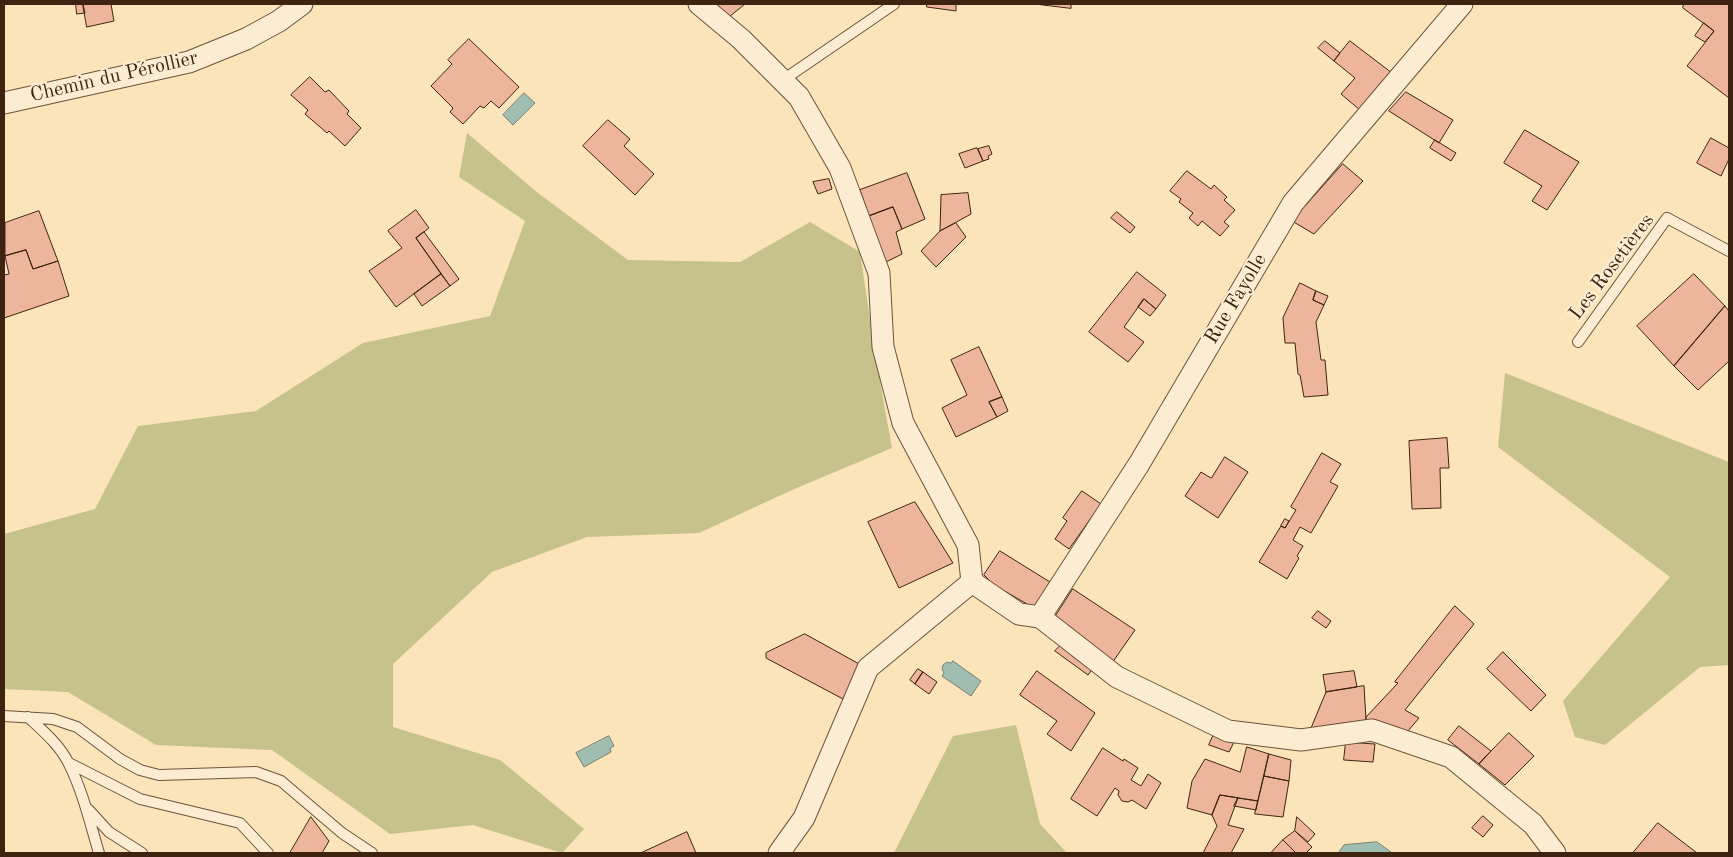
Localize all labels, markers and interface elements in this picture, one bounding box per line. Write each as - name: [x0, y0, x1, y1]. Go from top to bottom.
- street label: Chemin du Pérollier: [28, 46, 200, 108]
- street label: Les Rosetières: [1564, 209, 1660, 325]
- street label: Rue Fayolle: [1200, 249, 1272, 349]

